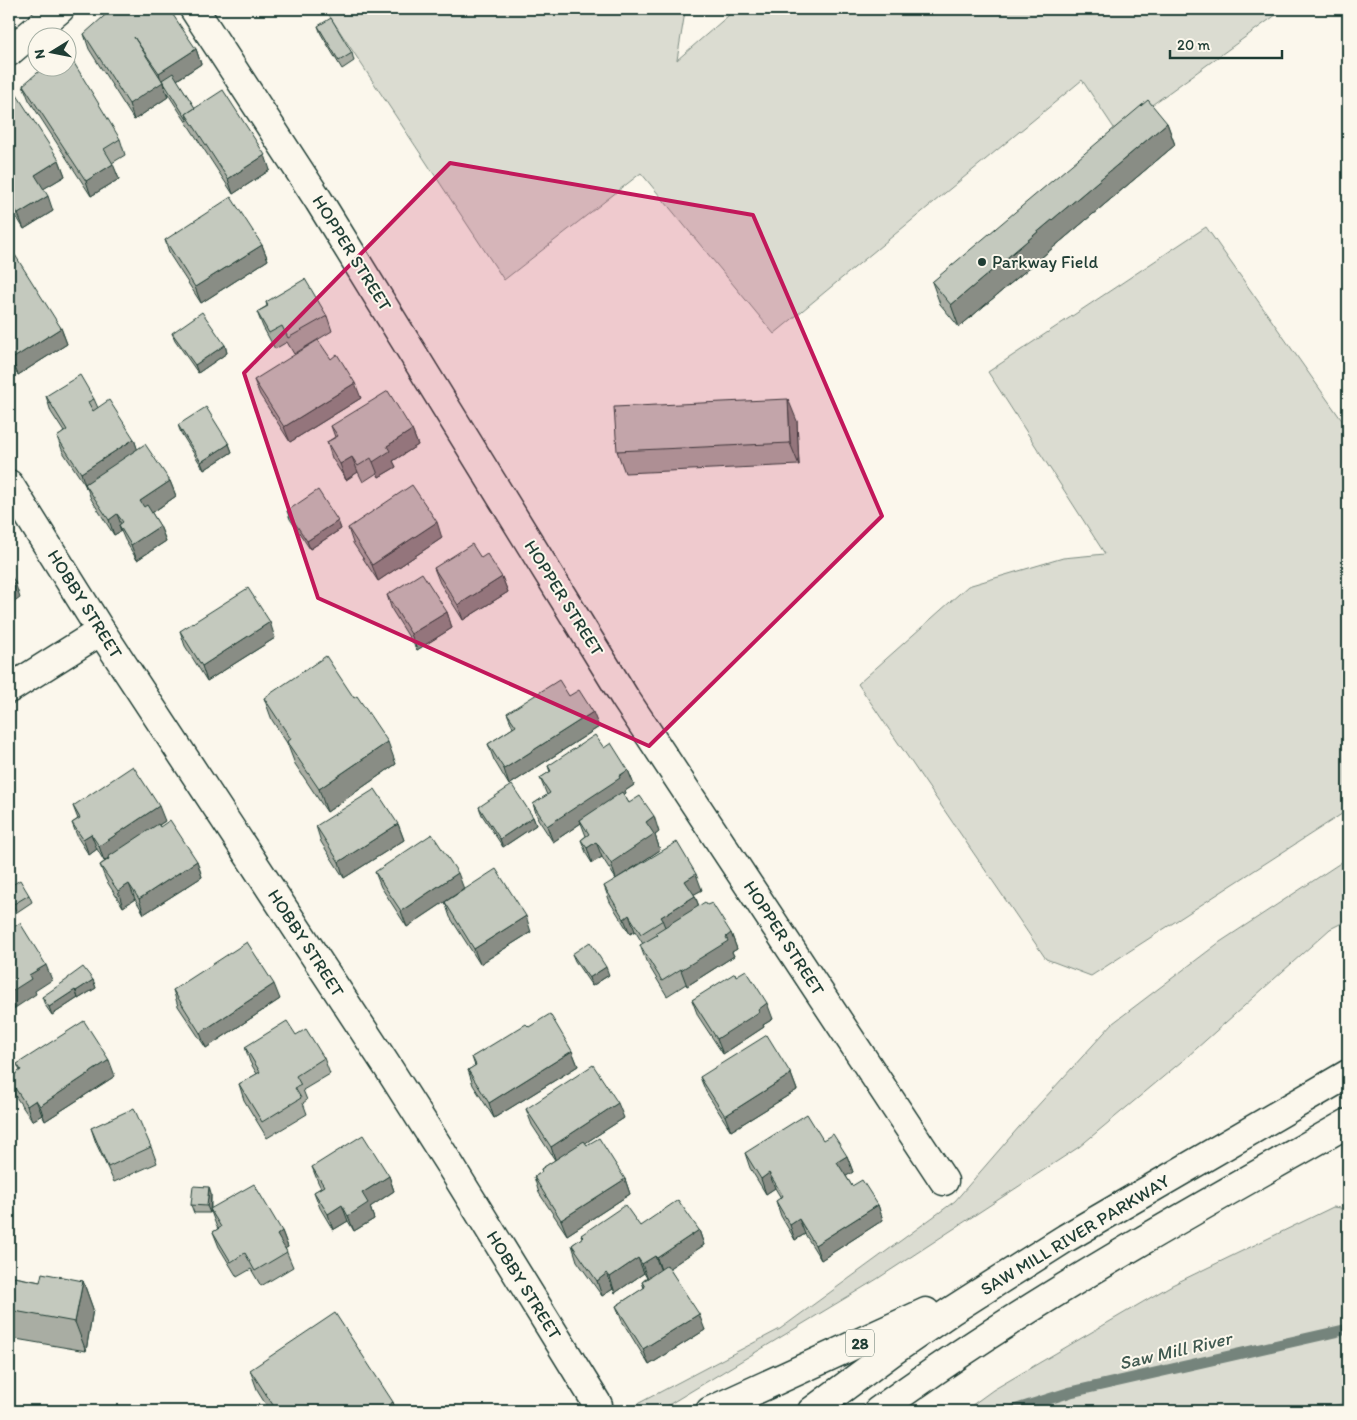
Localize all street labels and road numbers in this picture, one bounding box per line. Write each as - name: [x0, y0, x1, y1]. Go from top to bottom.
- street label: HOPPER STREET: [308, 191, 396, 315]
- street label: HOPPER STREET: [520, 536, 608, 660]
- street label: HOBBY STREET: [43, 546, 127, 662]
- street label: HOPPER STREET: [739, 876, 829, 1000]
- street label: HOBBY STREET: [263, 885, 349, 1001]
- street label: SAW MILL RIVER PARKWAY: [976, 1169, 1174, 1300]
- street label: HOBBY STREET: [482, 1227, 566, 1343]
- road number: 28: [846, 1330, 874, 1356]

